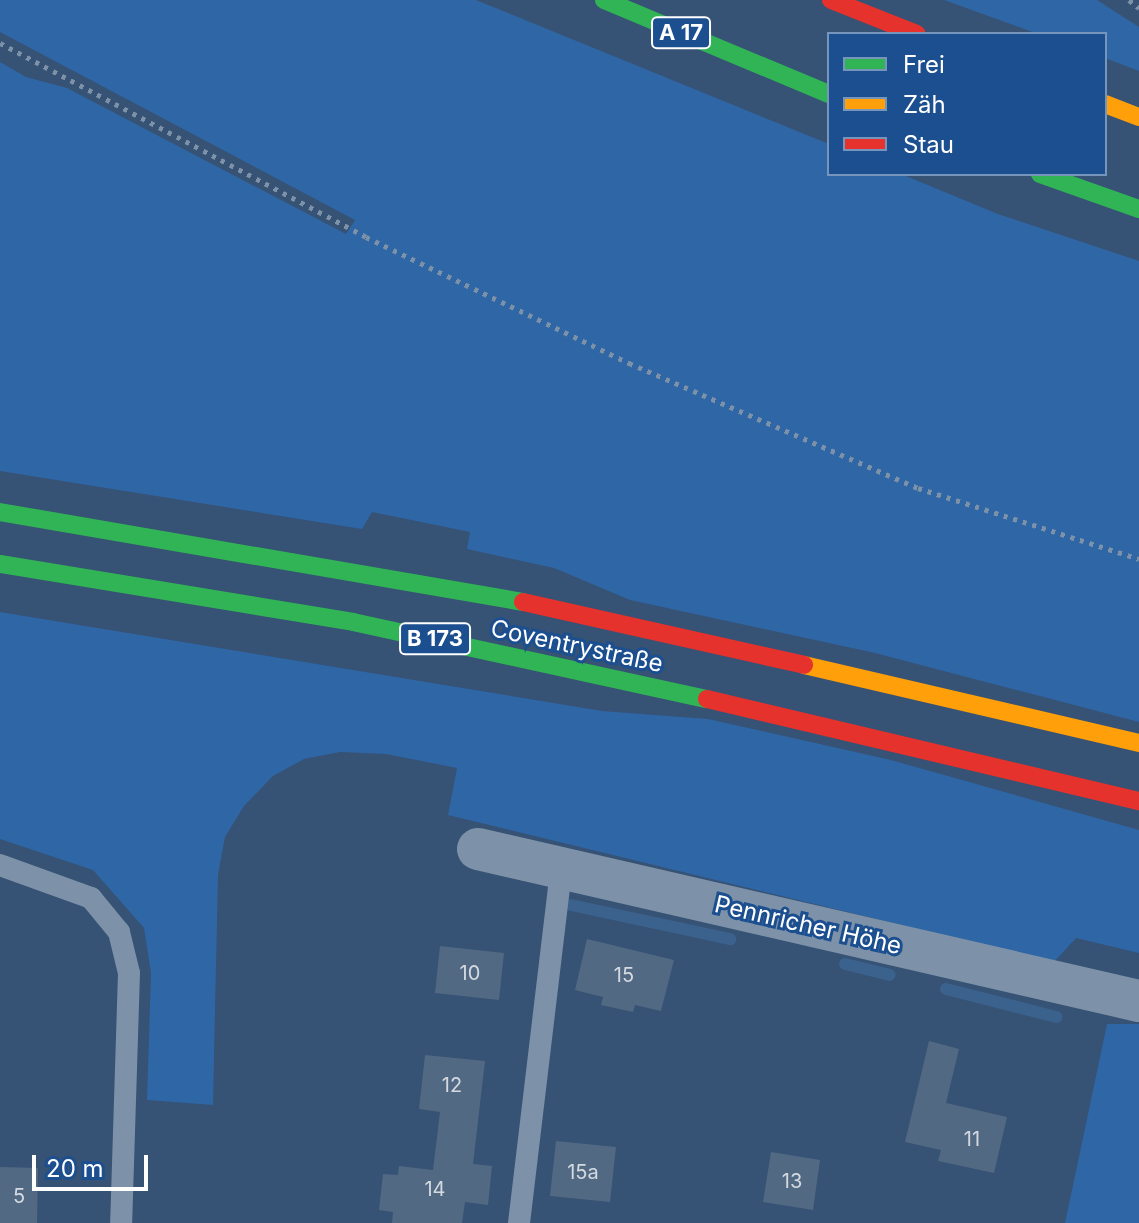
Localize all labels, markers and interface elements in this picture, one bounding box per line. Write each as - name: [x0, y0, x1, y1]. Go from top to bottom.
- road number: A 17: [651, 15, 711, 51]
- legend: [827, 32, 1107, 176]
- text: Frei: [903, 50, 945, 79]
- text: Zäh: [903, 90, 946, 119]
- text: Stau: [903, 130, 954, 159]
- street label: Coventrystraße: [488, 614, 666, 678]
- road number: B 173: [399, 621, 471, 657]
- street label: Pennricher Höhe: [712, 890, 904, 960]
- house number: 10: [460, 961, 480, 985]
- house number: 15: [614, 963, 634, 987]
- house number: 12: [442, 1073, 462, 1097]
- house number: 11: [964, 1127, 980, 1151]
- scale bar: [36, 1139, 152, 1189]
- text: 20 m: [46, 1154, 104, 1183]
- house number: 15a: [567, 1160, 599, 1184]
- house number: 13: [782, 1169, 802, 1193]
- house number: 14: [424, 1177, 446, 1201]
- house number: 5: [13, 1184, 25, 1208]

